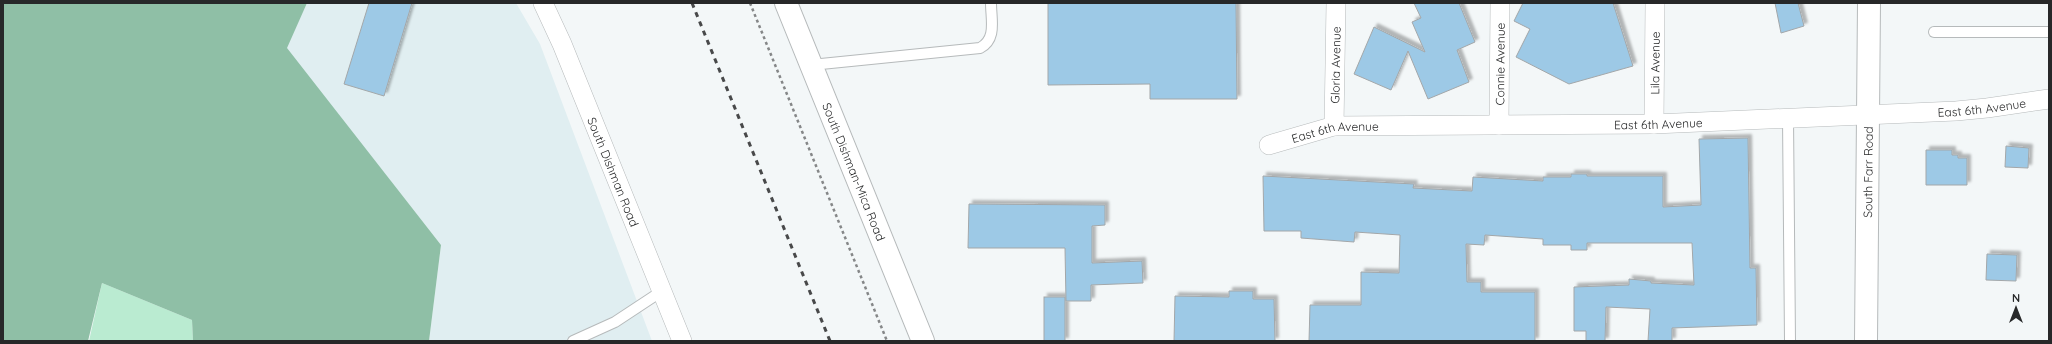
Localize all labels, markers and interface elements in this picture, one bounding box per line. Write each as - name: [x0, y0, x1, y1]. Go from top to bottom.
- street label: Connie Avenue: [1492, 22, 1507, 105]
- street label: Gloria Avenue: [1327, 26, 1343, 104]
- street label: Lila Avenue: [1647, 31, 1662, 95]
- street label: East 6th Avenue: [1937, 95, 2027, 119]
- street label: South Dishman-Mica Road: [820, 100, 889, 243]
- street label: East 6th Avenue: [1614, 114, 1703, 132]
- street label: South Dishman Road: [585, 115, 642, 229]
- street label: East 6th Avenue: [1290, 118, 1379, 146]
- street label: South Farr Road: [1860, 126, 1875, 218]
- north arrow: [1996, 288, 2036, 328]
- text: N: [2012, 291, 2020, 305]

